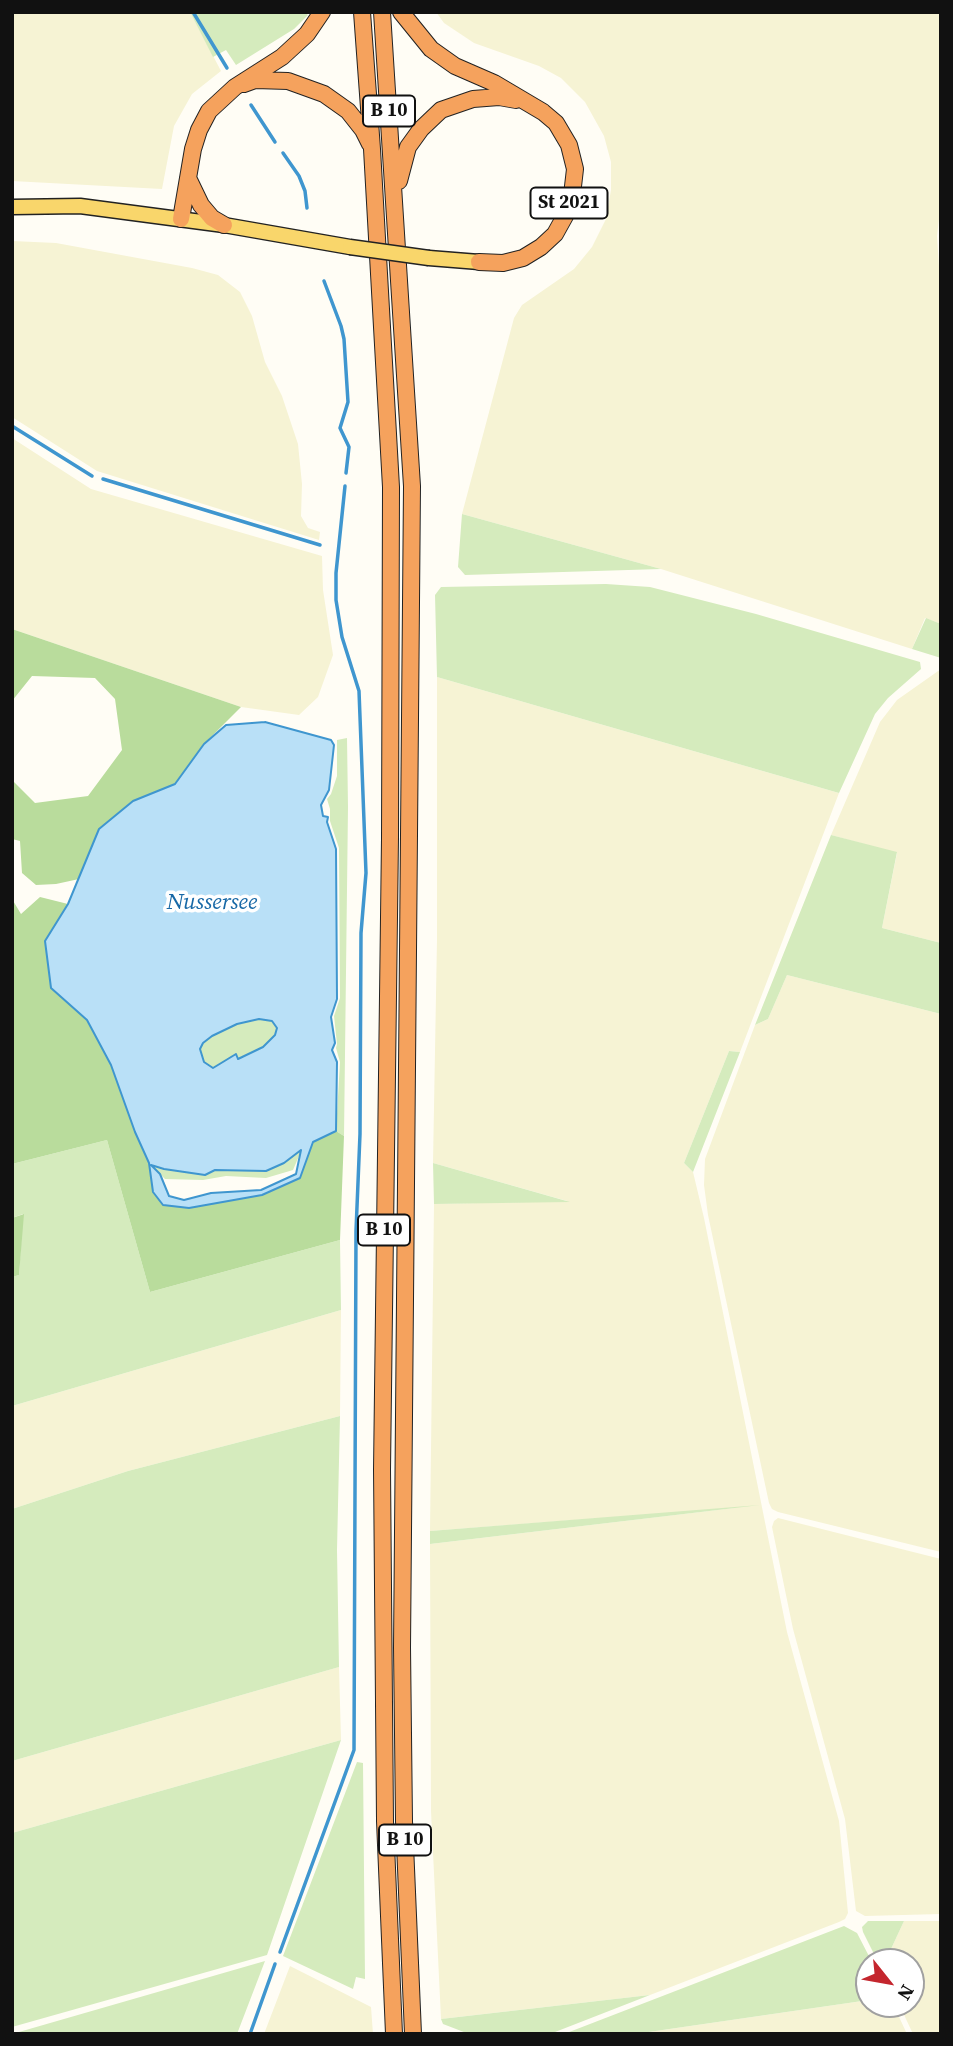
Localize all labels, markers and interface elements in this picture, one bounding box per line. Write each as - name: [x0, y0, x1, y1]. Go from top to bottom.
- road number: B 10: [363, 96, 415, 127]
- road number: St 2021: [530, 188, 608, 218]
- water label: Nussersee: [167, 889, 257, 917]
- road number: B 10: [358, 1214, 410, 1246]
- road number: B 10: [379, 1824, 431, 1856]
- north arrow: [855, 1948, 925, 2018]
- text: N: [892, 1980, 921, 2005]

